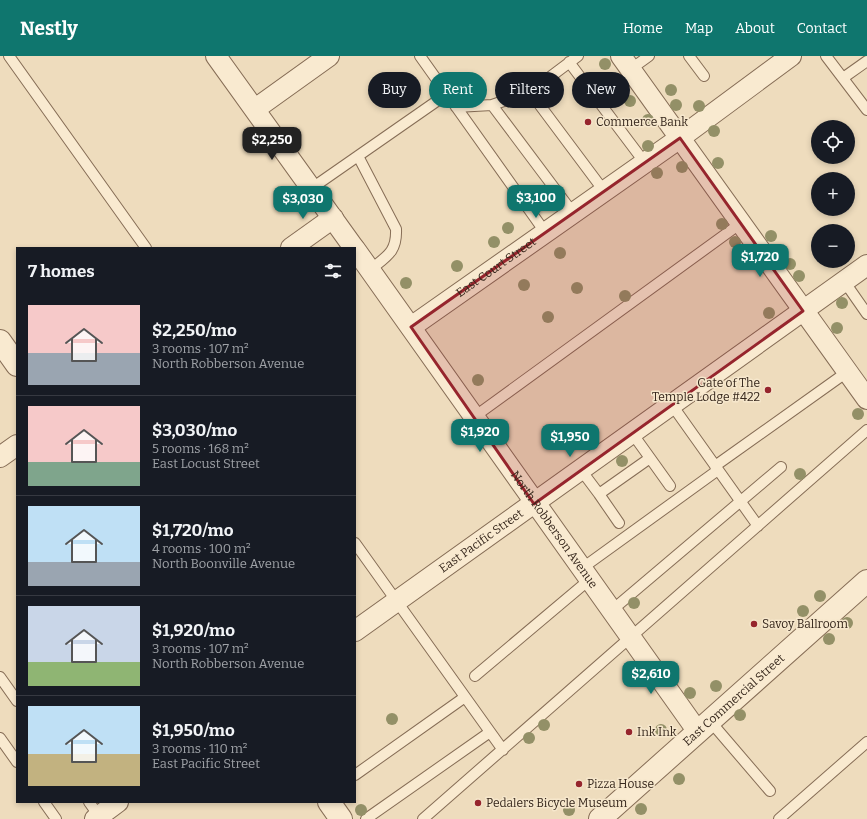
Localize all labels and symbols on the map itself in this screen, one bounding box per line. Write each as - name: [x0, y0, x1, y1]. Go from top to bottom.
- place label: Commerce Bank: [596, 115, 688, 129]
- marker: Commerce Bank: [583, 117, 593, 127]
- pin: $2,250: [239, 127, 305, 161]
- pin: $3,100: [503, 185, 569, 219]
- pin: $3,030: [270, 186, 336, 220]
- street label: East Court Street: [454, 234, 539, 300]
- pin: $1,720: [727, 244, 793, 278]
- place label: Gate of The Temple Lodge #422: [652, 376, 760, 404]
- marker: Gate of The Temple Lodge #422: [763, 385, 773, 395]
- pin: $1,920: [447, 419, 513, 453]
- pin: $1,950: [537, 424, 603, 458]
- street label: North Robberson Avenue: [508, 468, 601, 591]
- street label: East Pacific Street: [436, 506, 526, 576]
- place label: Savoy Ballroom: [762, 617, 848, 631]
- marker: Savoy Ballroom: [749, 619, 759, 629]
- street label: East Commercial Street: [680, 651, 788, 749]
- pin: $2,610: [618, 661, 684, 695]
- place label: Ink Ink: [637, 725, 677, 739]
- marker: Ink Ink: [624, 727, 634, 737]
- place label: Pizza House: [587, 777, 654, 791]
- marker: Pizza House: [574, 779, 584, 789]
- place label: Pedalers Bicycle Museum: [486, 796, 628, 810]
- marker: Pedalers Bicycle Museum: [473, 798, 483, 808]

